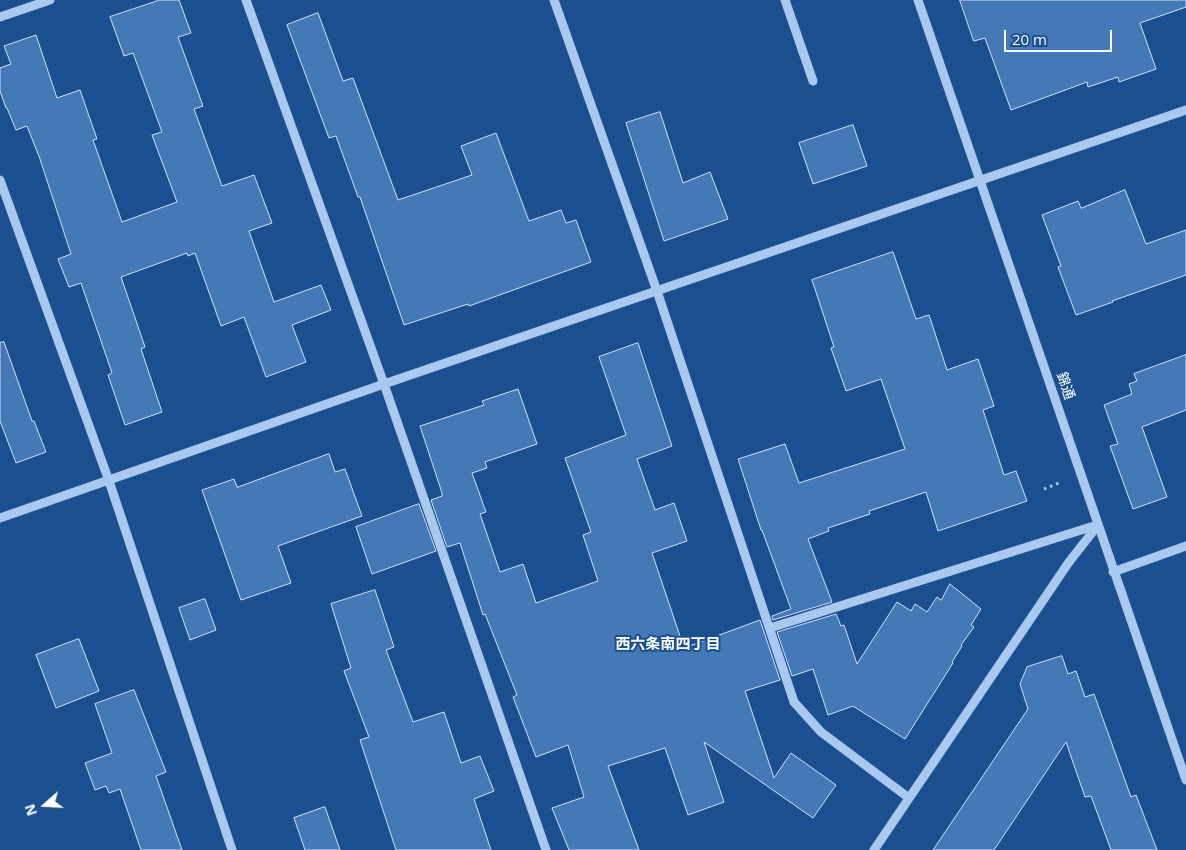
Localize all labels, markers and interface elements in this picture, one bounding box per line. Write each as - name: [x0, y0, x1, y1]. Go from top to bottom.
- scale bar: [1006, 20, 1114, 52]
- text: 20 m: [1012, 29, 1047, 49]
- street label: 錦通: [1052, 370, 1078, 402]
- district label: 西六条南四丁目: [616, 636, 720, 654]
- north arrow: [20, 780, 70, 830]
- text: N: [20, 802, 41, 819]

